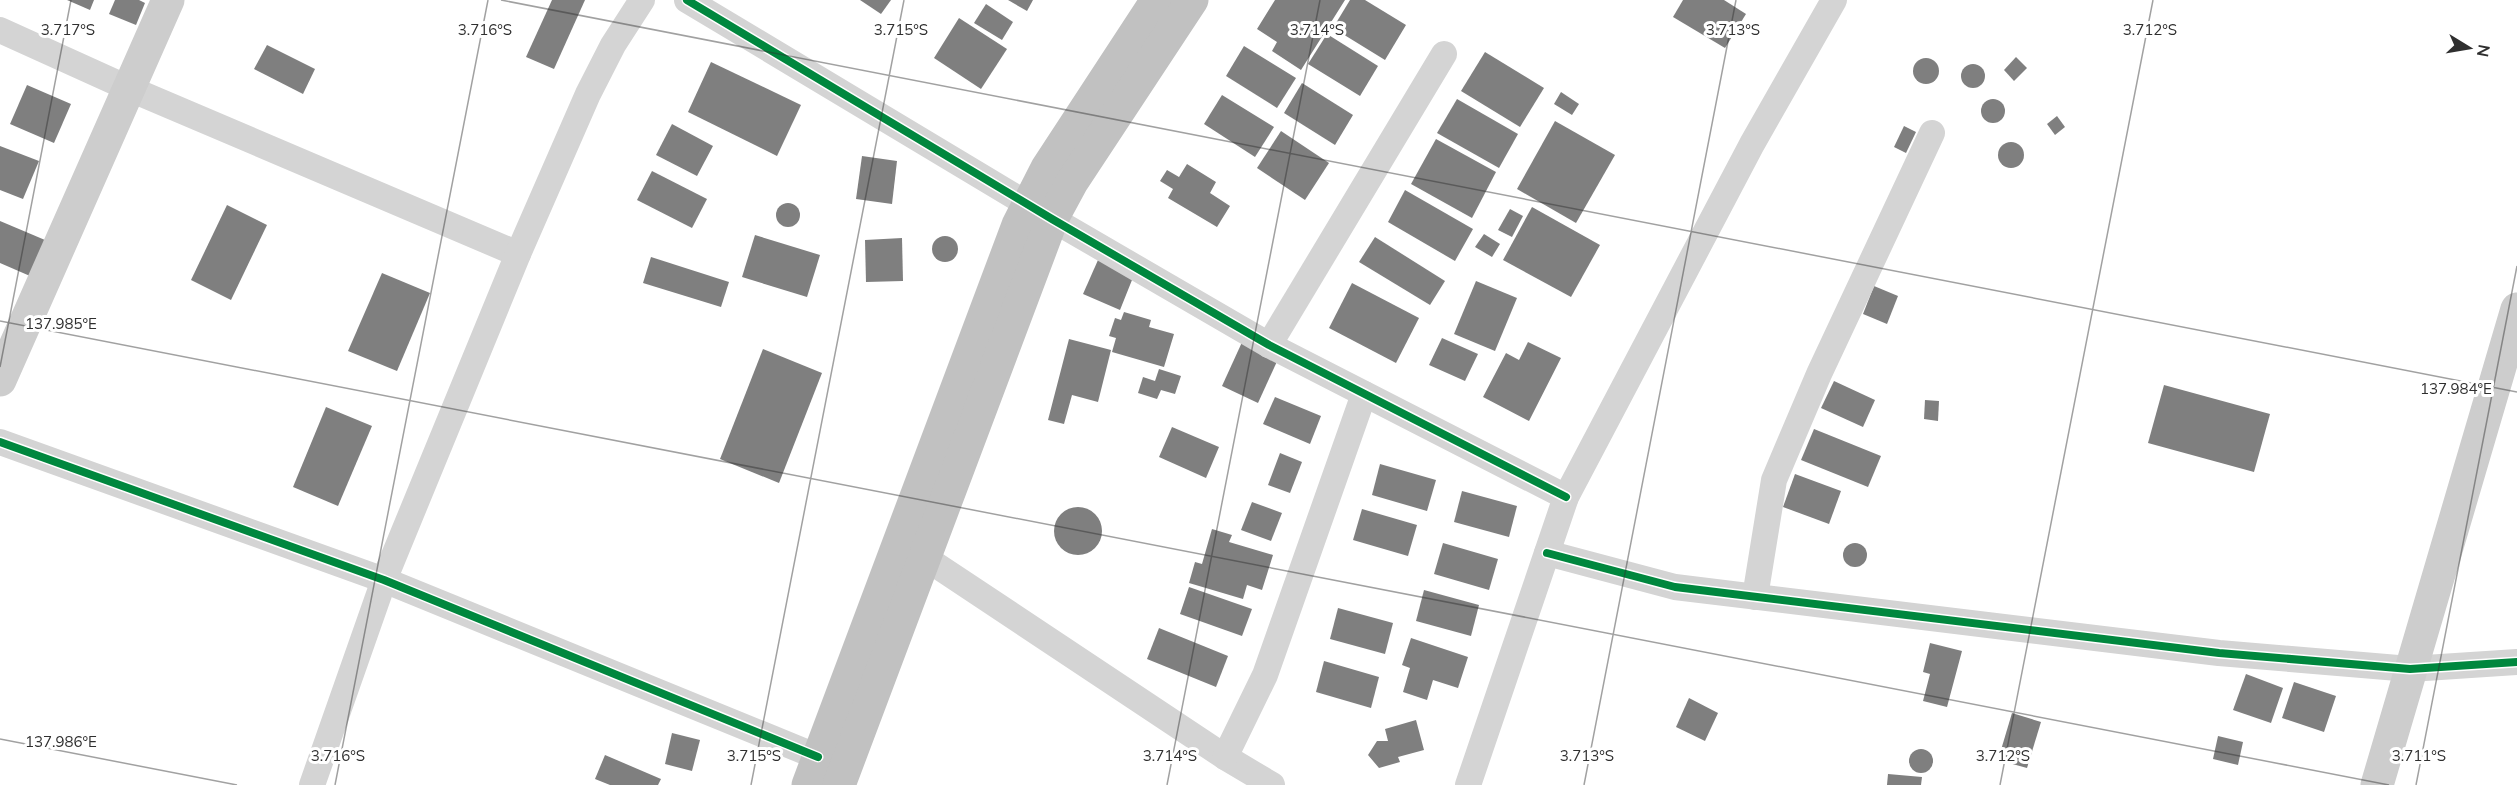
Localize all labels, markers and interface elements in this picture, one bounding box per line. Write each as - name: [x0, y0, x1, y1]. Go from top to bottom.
- north arrow: [2439, 18, 2499, 78]
- text: 3.717°S: [41, 20, 95, 39]
- text: 3.716°S: [458, 20, 512, 39]
- text: 3.715°S: [874, 20, 928, 39]
- text: 3.714°S: [1290, 20, 1344, 39]
- text: 3.713°S: [1706, 20, 1760, 39]
- text: 3.712°S: [2123, 20, 2177, 39]
- text: N: [2473, 43, 2495, 59]
- text: 137.985°E: [25, 314, 97, 333]
- text: 137.984°E: [2420, 379, 2492, 398]
- text: 137.986°E: [25, 732, 97, 751]
- text: 3.716°S: [311, 746, 365, 765]
- text: 3.715°S: [727, 746, 781, 765]
- text: 3.714°S: [1143, 746, 1197, 765]
- text: 3.713°S: [1560, 746, 1614, 765]
- text: 3.712°S: [1976, 746, 2030, 765]
- text: 3.711°S: [2392, 746, 2446, 765]

